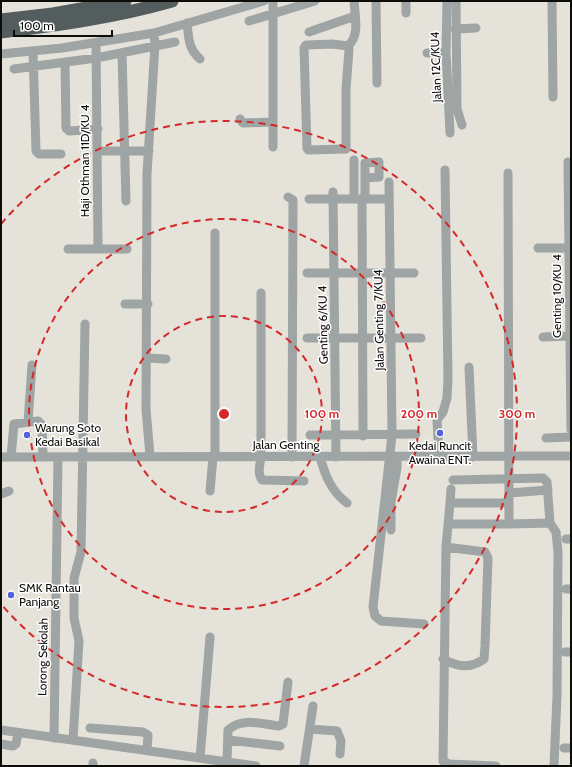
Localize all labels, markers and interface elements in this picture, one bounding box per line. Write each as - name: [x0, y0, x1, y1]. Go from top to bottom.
- scale bar: [14, 12, 112, 38]
- text: 100 m: [20, 18, 54, 33]
- street label: Jalan 12C/KU4: [427, 31, 444, 104]
- street label: Haji Othman 11D/KU 4: [77, 105, 92, 217]
- street label: Genting 10/KU 4: [549, 254, 564, 338]
- street label: Jalan Genting 7/KU4: [370, 269, 387, 372]
- street label: Genting 6/KU 4: [314, 286, 331, 364]
- text: 100 m: [305, 406, 339, 421]
- text: 200 m: [401, 406, 437, 421]
- text: 300 m: [499, 406, 535, 421]
- centre of rings: [217, 407, 231, 421]
- place label: Warung Soto Kedai Basikal: [35, 420, 102, 449]
- marker: Kedai Runcit Awaina ENT.: [435, 428, 445, 438]
- marker: Warung Soto Kedai Basikal: [22, 430, 32, 440]
- street label: Jalan Genting: [252, 437, 320, 452]
- place label: Kedai Runcit Awaina ENT.: [409, 438, 471, 467]
- place label: SMK Rantau Panjang: [19, 580, 81, 609]
- marker: SMK Rantau Panjang: [6, 590, 16, 600]
- street label: Lorong Sekolah: [34, 618, 51, 696]

